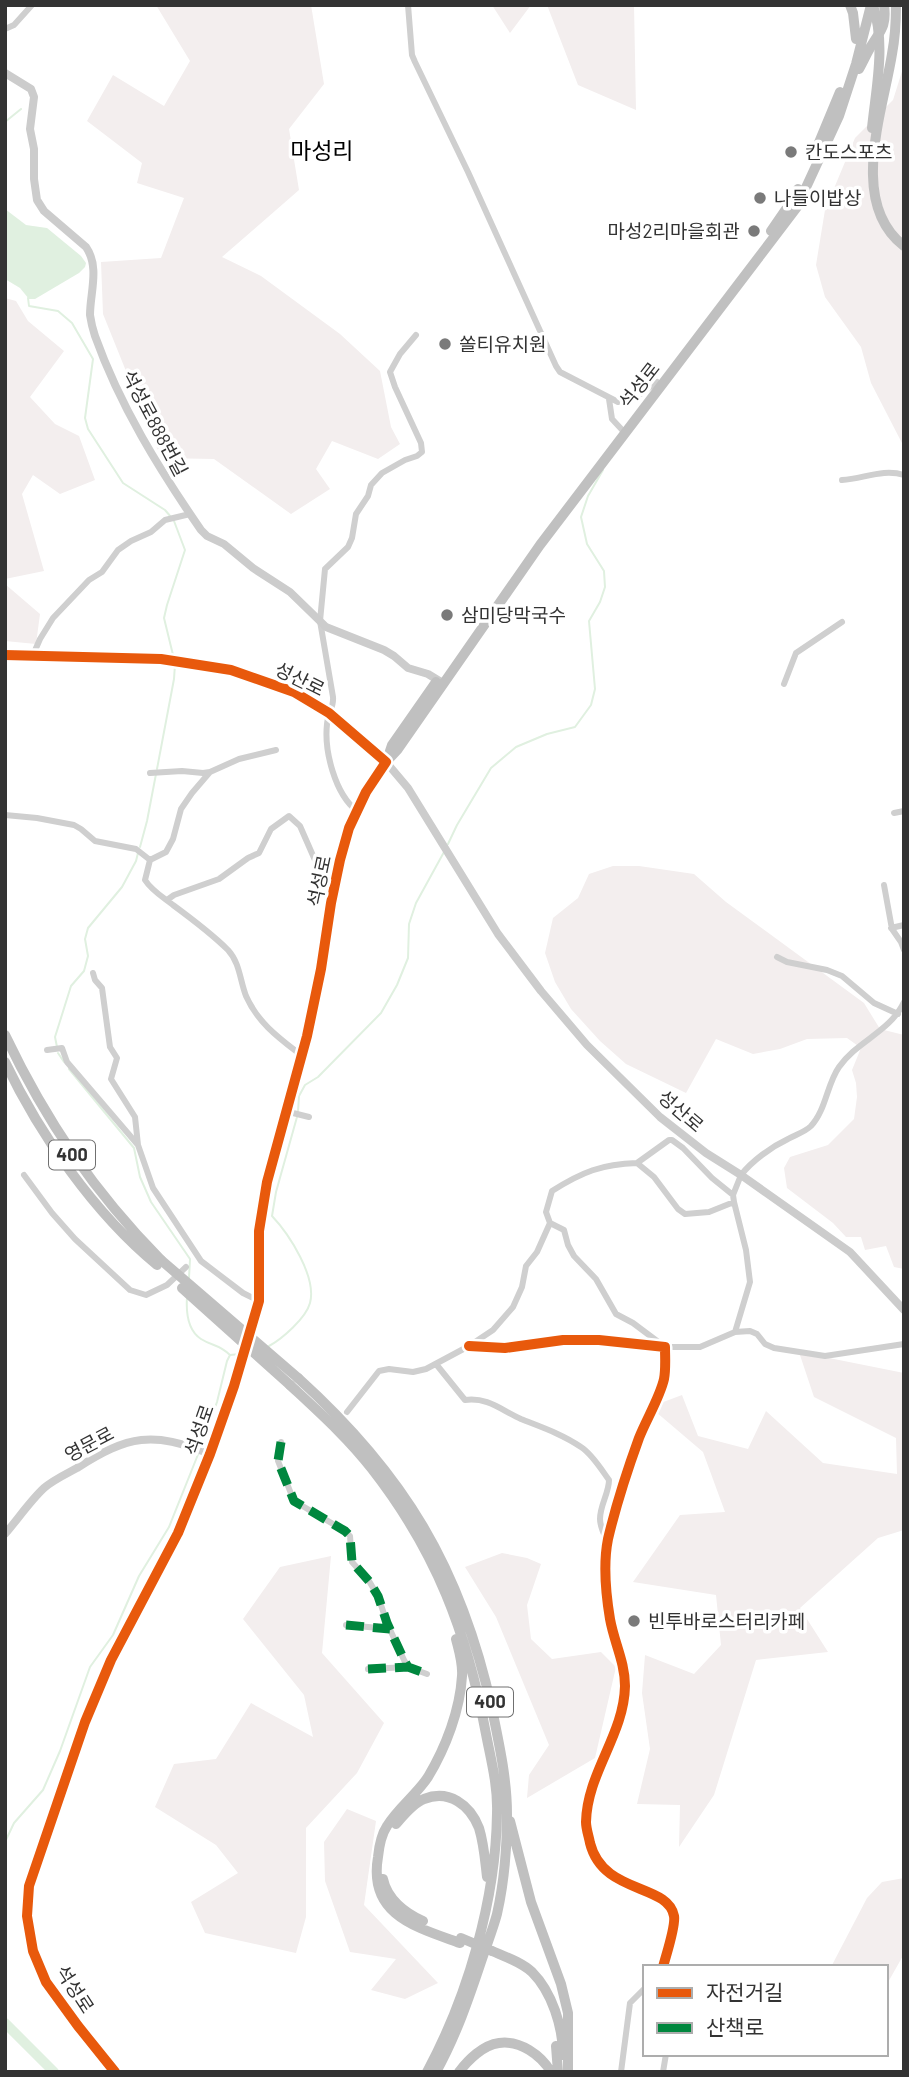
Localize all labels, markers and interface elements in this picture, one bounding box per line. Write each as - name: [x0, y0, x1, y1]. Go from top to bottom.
- district label: 마성리: [290, 136, 354, 164]
- place label: 칸도스포츠: [805, 140, 892, 163]
- marker: 칸도스포츠: [783, 144, 799, 160]
- place label: 나들이밥상: [774, 186, 861, 209]
- marker: 나들이밥상: [752, 190, 768, 206]
- place label: 마성2리마을회관: [607, 219, 740, 242]
- marker: 마성2리마을회관: [746, 223, 762, 239]
- place label: 쏠티유치원: [459, 332, 546, 355]
- marker: 쏠티유치원: [437, 336, 453, 352]
- street label: 석성로: [613, 357, 664, 412]
- street label: 석성로888번길: [118, 366, 193, 480]
- place label: 삼미당막국수: [461, 603, 566, 626]
- marker: 삼미당막국수: [439, 607, 455, 623]
- street label: 성산로: [272, 657, 329, 700]
- street label: 석성로: [302, 853, 335, 909]
- street label: 성산로: [654, 1085, 709, 1137]
- road number: 400: [49, 1140, 95, 1170]
- street label: 석성로: [179, 1401, 218, 1458]
- street label: 영문로: [60, 1421, 117, 1466]
- place label: 빈투바로스터리카페: [648, 1609, 805, 1632]
- marker: 빈투바로스터리카페: [626, 1613, 642, 1629]
- road number: 400: [467, 1688, 513, 1716]
- street label: 석성로: [51, 1960, 99, 2017]
- legend: [643, 1965, 888, 2056]
- text: 자전거길: [706, 1979, 783, 2004]
- text: 산책로: [706, 2014, 764, 2039]

